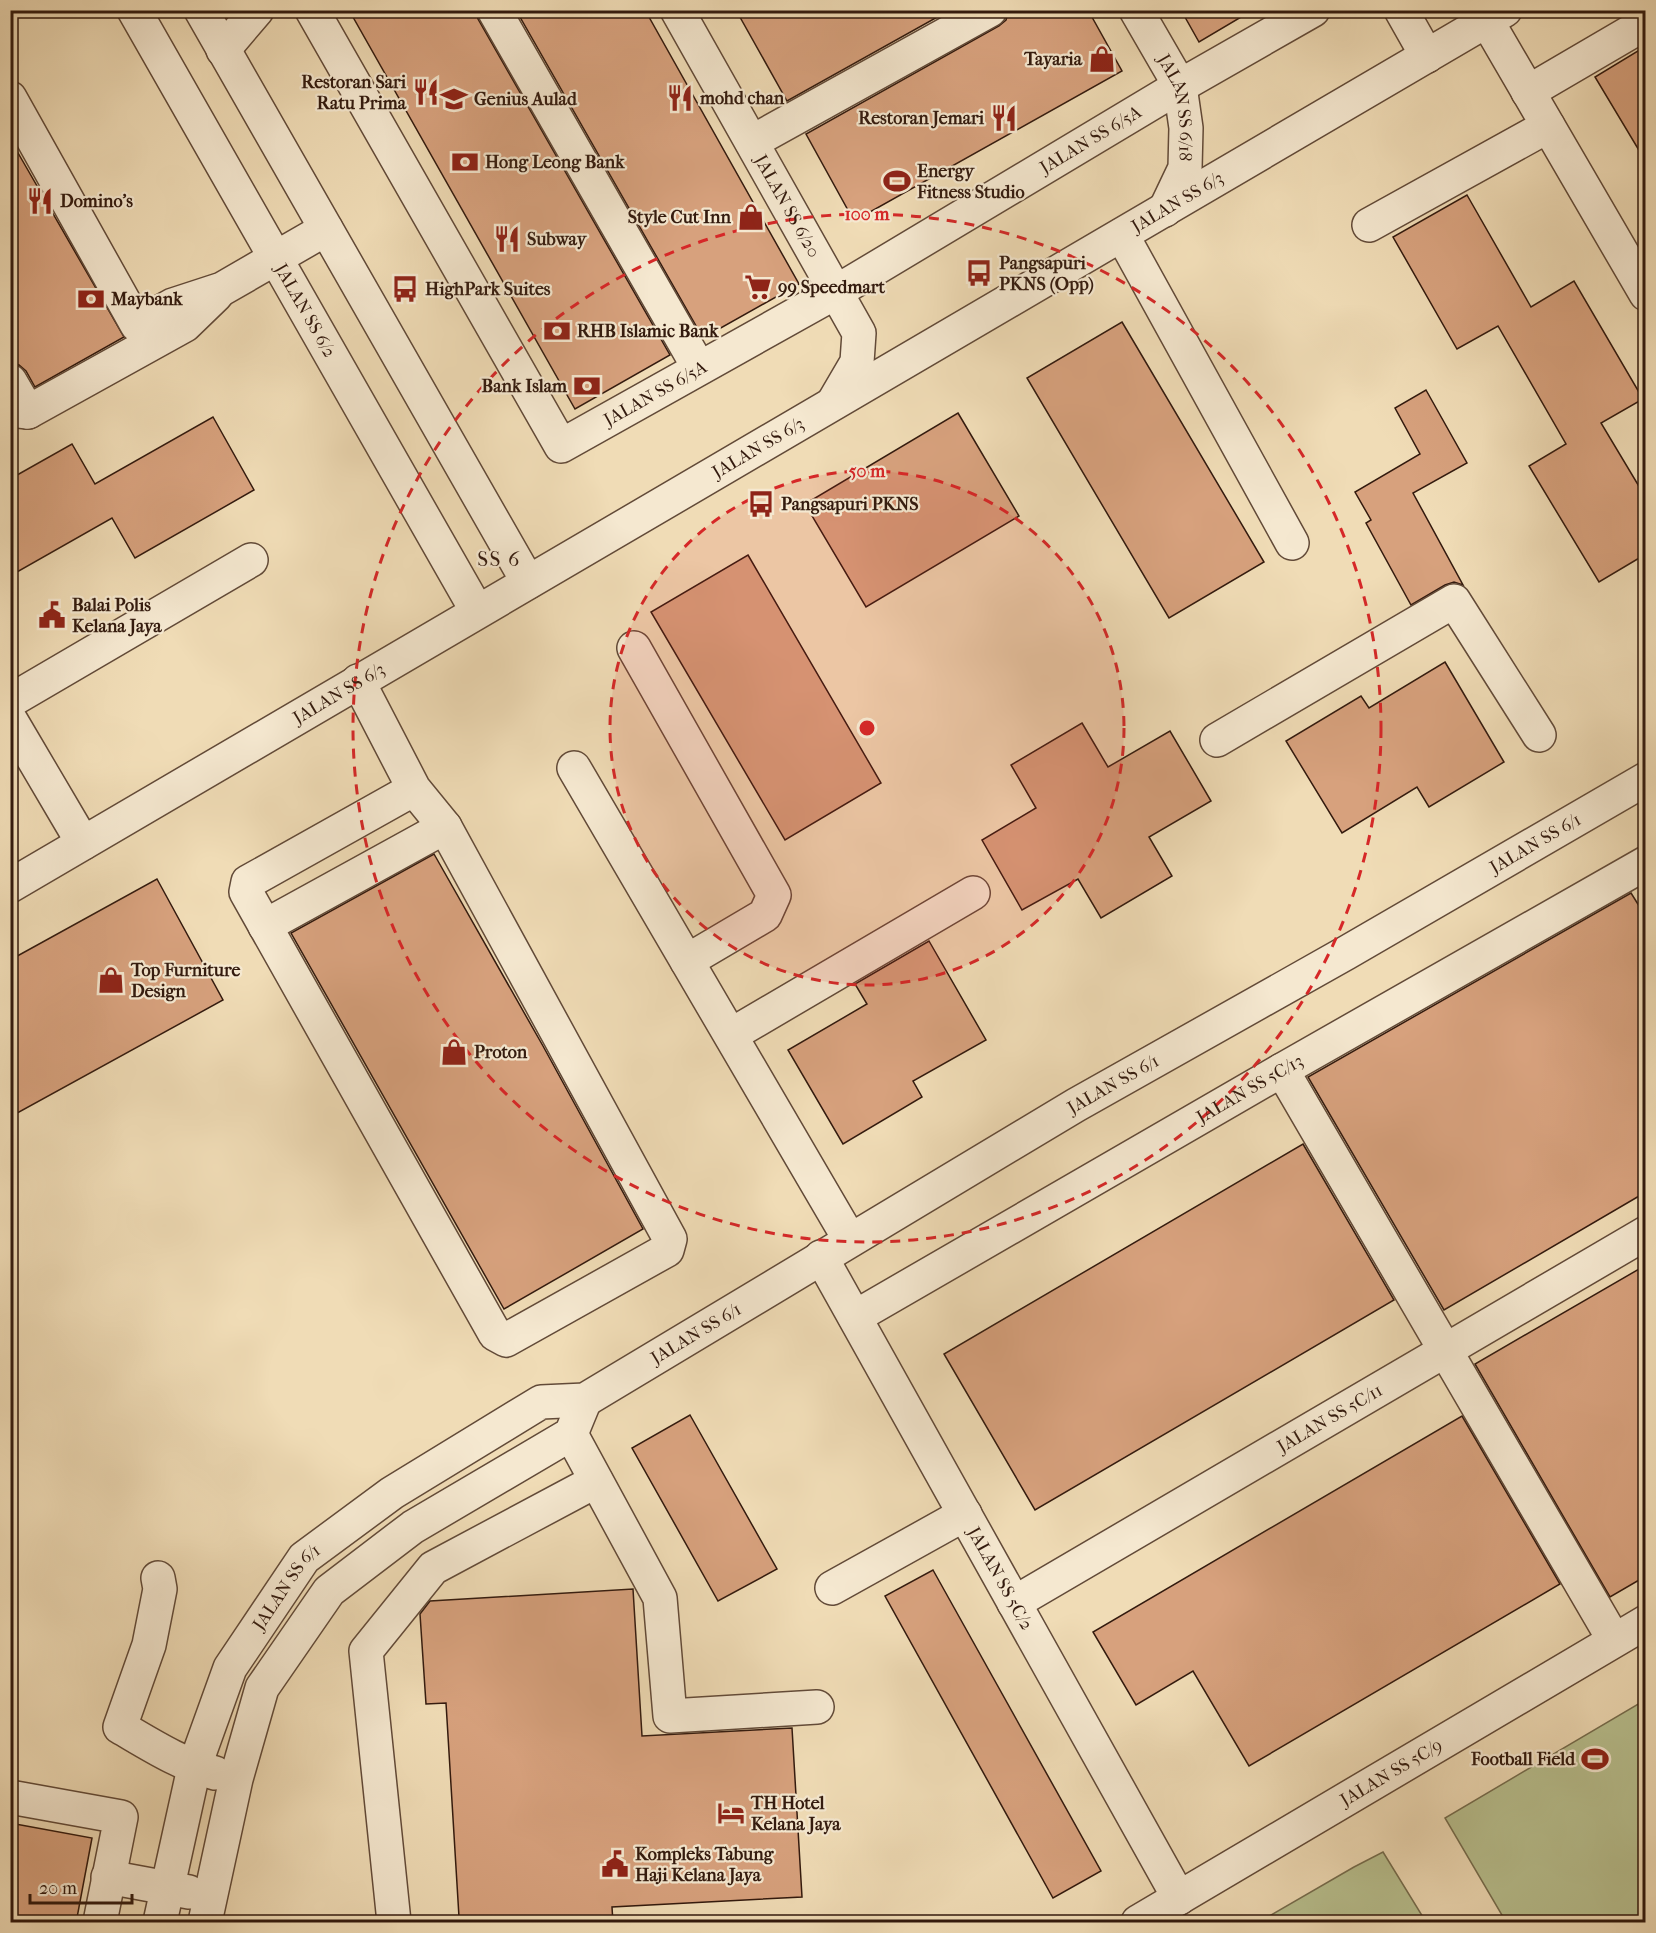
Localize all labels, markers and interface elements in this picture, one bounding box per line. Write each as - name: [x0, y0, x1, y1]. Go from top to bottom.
- shop icon: Tayaria: [1087, 44, 1117, 74]
- place label: Tayaria: [1023, 49, 1083, 70]
- street label: JALAN SS 6/18: [1152, 49, 1197, 161]
- place label: Restoran Sari Ratu Prima: [301, 72, 407, 114]
- restaurant icon: Restoran Sari Ratu Prima: [411, 77, 441, 107]
- restaurant icon: mohd chan: [665, 83, 695, 113]
- school or university icon: Genius Aulad: [439, 84, 469, 114]
- place label: mohd chan: [699, 88, 785, 109]
- place label: Genius Aulad: [474, 89, 578, 110]
- street label: JALAN SS 6/5A: [1034, 101, 1145, 179]
- restaurant icon: Restoran Jemari: [989, 103, 1019, 133]
- place label: Restoran Jemari: [858, 108, 985, 129]
- bank icon: Hong Leong Bank: [450, 147, 480, 177]
- street label: JALAN SS 6/20: [749, 149, 825, 261]
- place label: Hong Leong Bank: [485, 152, 625, 173]
- place label: Energy Fitness Studio: [916, 161, 1025, 203]
- sports icon: Energy Fitness Studio: [882, 166, 912, 196]
- street label: JALAN SS 6/3: [1126, 167, 1227, 238]
- restaurant icon: Domino's: [25, 186, 55, 216]
- place label: Domino's: [60, 191, 133, 212]
- shop icon: Style Cut Inn: [736, 202, 766, 232]
- text: 100 m: [844, 204, 891, 225]
- place label: Style Cut Inn: [628, 207, 732, 228]
- restaurant icon: Subway: [492, 224, 522, 254]
- place label: Subway: [527, 229, 588, 250]
- place label: Pangsapuri PKNS (Opp): [999, 253, 1094, 295]
- street label: JALAN SS 6/2: [269, 258, 341, 361]
- bus stop icon: Pangsapuri PKNS (Opp): [964, 258, 994, 288]
- supermarket icon: 99 Speedmart: [743, 272, 773, 302]
- bus stop icon: HighPark Suites: [390, 274, 420, 304]
- place label: 99 Speedmart: [777, 277, 885, 298]
- place label: HighPark Suites: [425, 279, 551, 300]
- bank icon: Maybank: [76, 284, 106, 314]
- place label: Maybank: [110, 289, 183, 310]
- bank icon: RHB Islamic Bank: [542, 316, 572, 346]
- place label: RHB Islamic Bank: [577, 321, 719, 342]
- street label: JALAN SS 6/5A: [598, 356, 711, 431]
- bank icon: Bank Islam: [572, 371, 602, 401]
- place label: Bank Islam: [482, 376, 568, 397]
- street label: JALAN SS 6/3: [707, 413, 808, 484]
- text: 50 m: [849, 461, 886, 482]
- bus stop icon: Pangsapuri PKNS: [746, 489, 776, 519]
- place label: Pangsapuri PKNS: [781, 494, 919, 515]
- district label: SS 6: [477, 547, 521, 571]
- place label: Balai Polis Kelana Jaya: [72, 595, 162, 637]
- public building icon: Balai Polis Kelana Jaya: [37, 600, 67, 630]
- street label: JALAN SS 6/3: [287, 658, 388, 729]
- centre of rings: [857, 718, 877, 738]
- street label: JALAN SS 6/1: [1484, 809, 1584, 879]
- place label: Top Furniture Design: [130, 960, 241, 1002]
- shop icon: Top Furniture Design: [96, 965, 126, 995]
- shop icon: Proton: [439, 1037, 469, 1067]
- place label: Proton: [474, 1042, 528, 1063]
- street label: JALAN SS 6/1: [1062, 1050, 1163, 1119]
- street label: JALAN SS 5C/13: [1191, 1050, 1307, 1129]
- street label: JALAN SS 6/1: [645, 1298, 745, 1370]
- street label: JALAN SS 5C/11: [1272, 1379, 1386, 1458]
- street label: JALAN SS 5C/2: [962, 1521, 1038, 1633]
- street label: JALAN SS 6/1: [247, 1539, 324, 1636]
- street label: JALAN SS 5C/9: [1335, 1734, 1446, 1812]
- sports icon: Football Field: [1580, 1744, 1610, 1774]
- place label: Football Field: [1470, 1749, 1576, 1770]
- place label: TH Hotel Kelana Jaya: [750, 1793, 841, 1835]
- hotel icon: TH Hotel Kelana Jaya: [716, 1798, 746, 1828]
- place label: Kompleks Tabung Haji Kelana Jaya: [635, 1844, 775, 1886]
- public building icon: Kompleks Tabung Haji Kelana Jaya: [600, 1849, 630, 1879]
- scale bar: [30, 1867, 132, 1905]
- text: 20 m: [39, 1878, 77, 1899]

